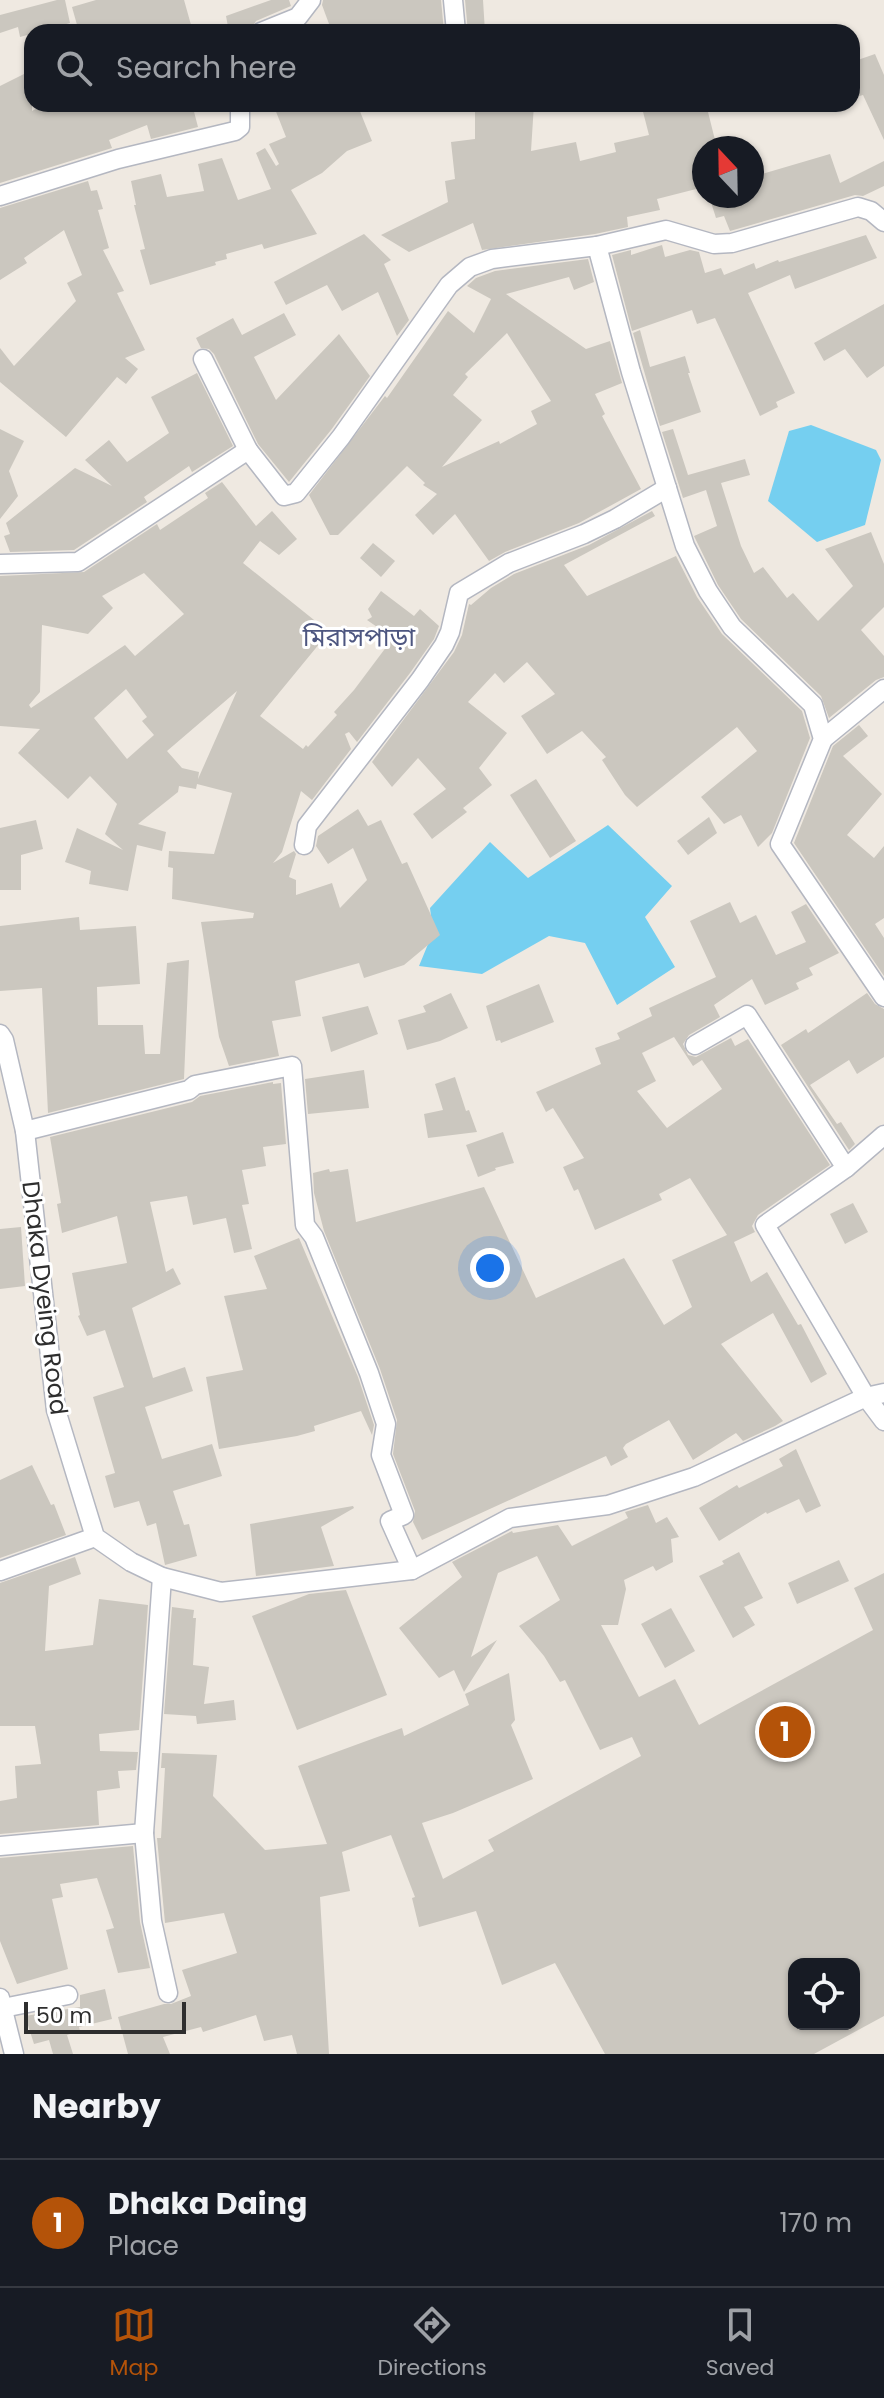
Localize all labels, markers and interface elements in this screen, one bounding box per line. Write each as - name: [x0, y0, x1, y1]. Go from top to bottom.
- search box: [24, 24, 860, 112]
- icon: search: [52, 46, 96, 90]
- text: Search here: [116, 46, 297, 89]
- north arrow: [692, 136, 764, 208]
- district label: মিরাসপাড়া: [302, 619, 416, 655]
- street label: Dhaka Dyeing Road: [14, 1179, 76, 1417]
- your location: [470, 1248, 510, 1288]
- pin: 1: [759, 1702, 811, 1762]
- map controls: [788, 1958, 860, 2030]
- button: locate: [788, 1958, 860, 2030]
- scale bar: [24, 1998, 186, 2034]
- text: 50 m: [36, 2000, 92, 2031]
- text: Nearby: [32, 2082, 161, 2130]
- text: Dhaka Daing: [108, 2182, 307, 2225]
- text: 1: [53, 2205, 63, 2241]
- text: 170 m: [779, 2205, 852, 2241]
- text: Place: [108, 2228, 179, 2264]
- tab: Map: [110, 2303, 158, 2384]
- tab: Directions: [377, 2303, 487, 2384]
- tab: Saved: [706, 2303, 774, 2384]

